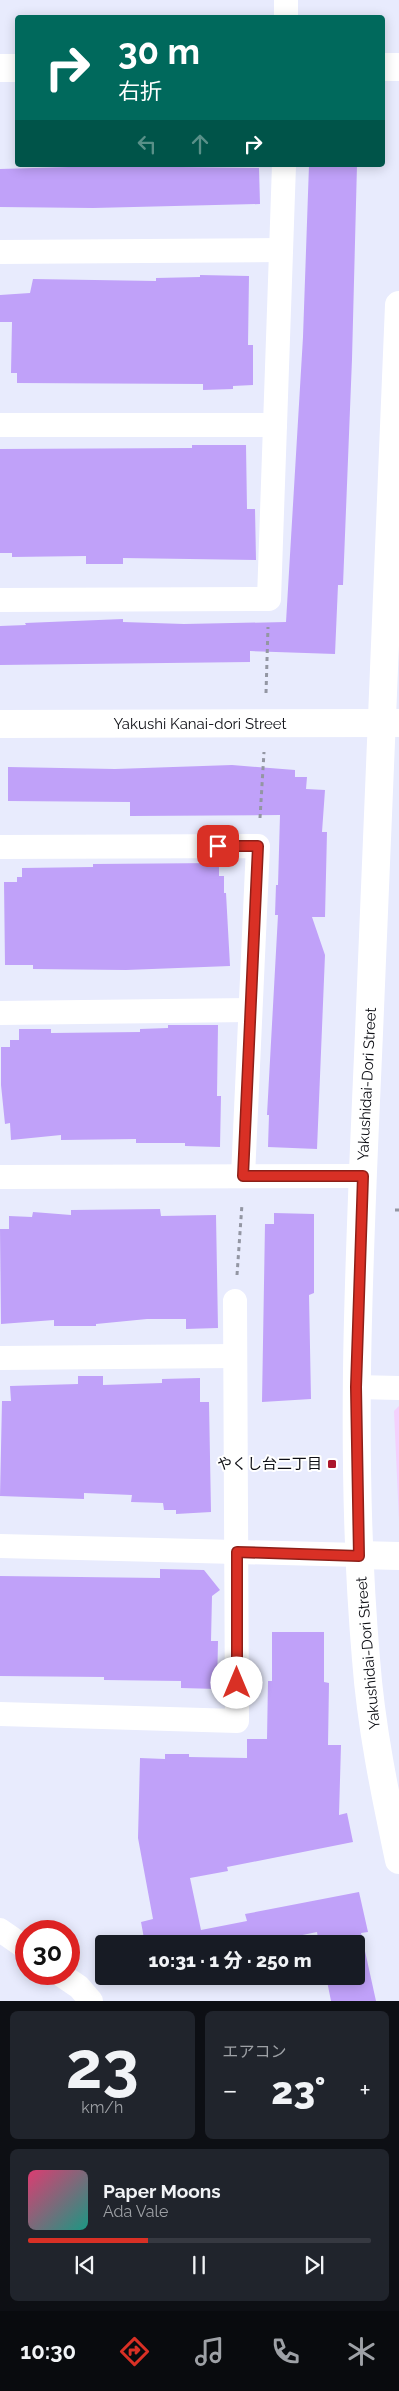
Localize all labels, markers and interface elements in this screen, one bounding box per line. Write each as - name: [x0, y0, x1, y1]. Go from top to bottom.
- text: 30 m: [118, 31, 200, 72]
- icon: right: [35, 35, 100, 100]
- text: 右折: [118, 78, 162, 104]
- icon: left: [133, 130, 161, 158]
- icon: ahead: [186, 130, 214, 158]
- icon: right: [239, 130, 267, 158]
- street label: Yakushi Kanai-dori Street: [113, 715, 287, 733]
- pin: [197, 825, 239, 867]
- icon: arrive: [204, 832, 232, 860]
- street label: Yakushidai-Dori Street: [354, 1007, 380, 1161]
- place label: やくし台二丁目: [217, 1455, 322, 1473]
- marker: やくし台二丁目: [326, 1458, 338, 1470]
- street label: Yakushidai-Dori Street: [352, 1576, 384, 1730]
- position arrow: [210, 1656, 262, 1708]
- speed limit sign: 30: [15, 1920, 80, 1985]
- text: 10:31 · 1 分 · 250 m: [149, 1949, 311, 1971]
- text: 23: [66, 2027, 139, 2103]
- text: エアコン: [223, 2042, 287, 2061]
- text: 23°: [271, 2068, 326, 2113]
- text: −: [223, 2074, 238, 2107]
- text: +: [359, 2074, 371, 2107]
- text: km/h: [81, 2098, 123, 2117]
- text: Paper Moons: [103, 2180, 221, 2202]
- text: Ada Vale: [103, 2202, 168, 2221]
- icon: previous: [71, 2251, 99, 2279]
- icon: pause: [185, 2251, 213, 2279]
- icon: next: [300, 2251, 328, 2279]
- icon: directions: [117, 2334, 152, 2369]
- icon: music: [192, 2334, 227, 2369]
- icon: phone: [268, 2334, 303, 2369]
- icon: climate: [344, 2334, 379, 2369]
- text: 10:30: [20, 2338, 76, 2364]

